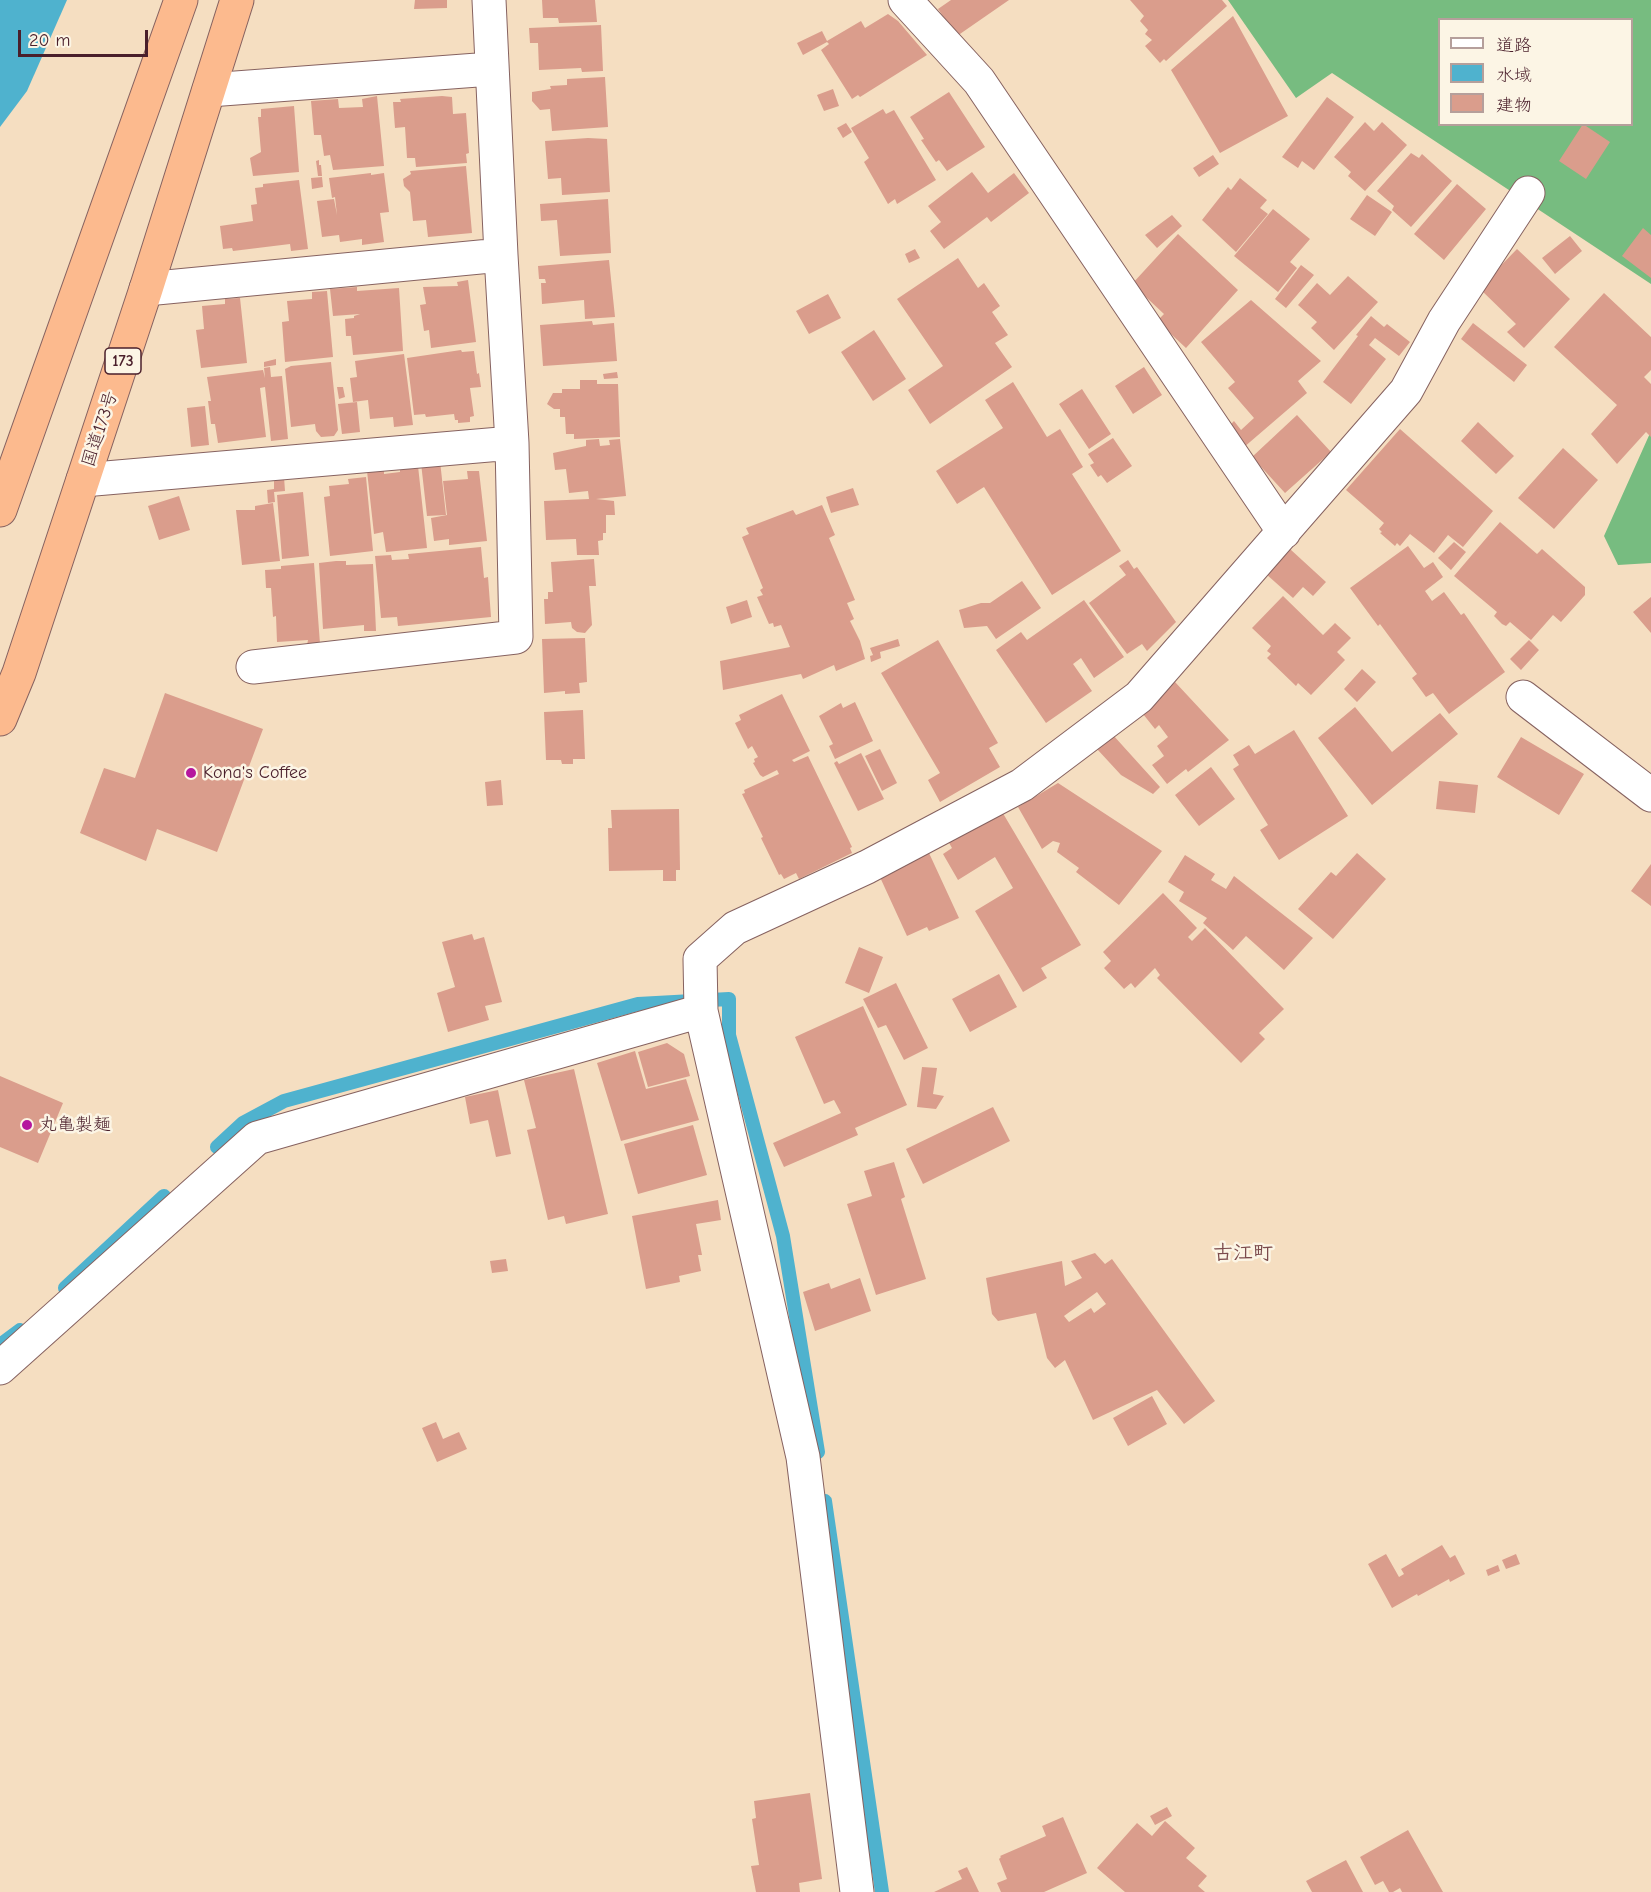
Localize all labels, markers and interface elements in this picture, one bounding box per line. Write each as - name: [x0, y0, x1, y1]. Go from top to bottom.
- scale bar: [21, 18, 152, 56]
- legend: [1438, 18, 1633, 126]
- text: 20 m: [29, 30, 70, 51]
- text: 道路: [1496, 35, 1532, 56]
- text: 水域: [1496, 65, 1532, 86]
- text: 建物: [1496, 95, 1532, 116]
- road number: 173: [105, 348, 141, 374]
- street label: 国道173号: [78, 388, 122, 470]
- place label: Kona's Coffee: [203, 762, 307, 784]
- marker: Kona's Coffee: [184, 766, 198, 780]
- place label: 丸亀製麺: [39, 1114, 111, 1136]
- marker: 丸亀製麺: [20, 1118, 34, 1132]
- district label: 古江町: [1213, 1241, 1273, 1265]

